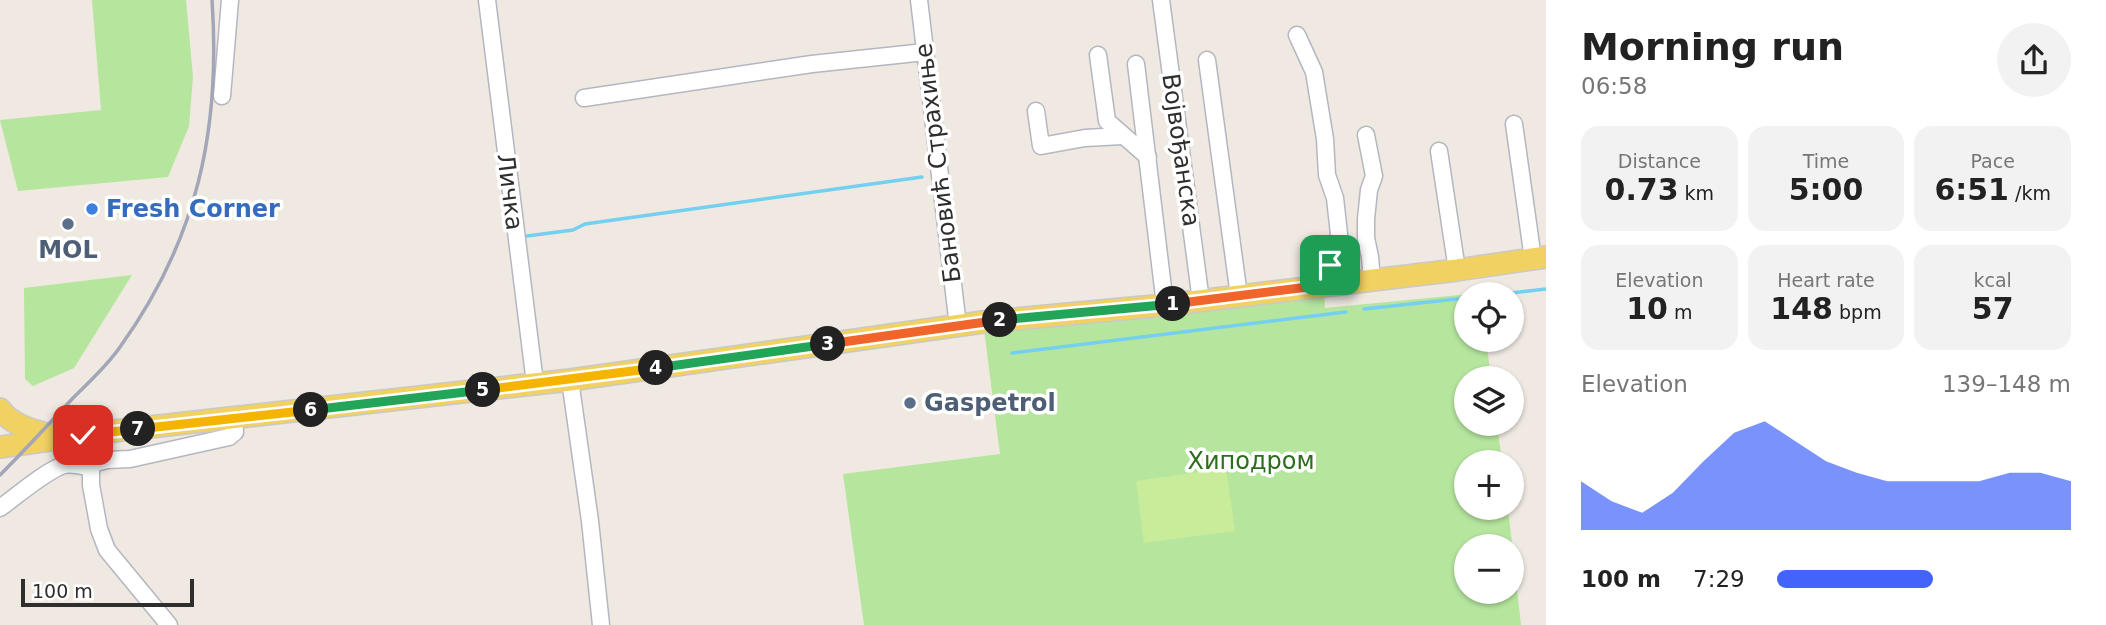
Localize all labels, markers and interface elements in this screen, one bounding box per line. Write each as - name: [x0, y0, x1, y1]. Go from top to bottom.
- button: share: [1997, 23, 2071, 97]
- text: Morning run: [1581, 25, 1844, 69]
- street label: Бановић Страхиње: [909, 42, 967, 284]
- street label: Војвођанска: [1156, 72, 1206, 228]
- text: 06:58: [1581, 73, 1647, 99]
- text: Distance: [1618, 150, 1701, 172]
- text: Time: [1803, 150, 1849, 172]
- text: Pace: [1970, 150, 2015, 172]
- street label: Личка: [491, 152, 529, 232]
- text: 0.73: [1605, 172, 1679, 207]
- text: 5:00: [1789, 172, 1863, 207]
- text: 6:51: [1934, 172, 2009, 207]
- text: km: [1679, 182, 1714, 204]
- text: /km: [2009, 182, 2051, 204]
- place label: Fresh Corner: [106, 195, 280, 223]
- marker: Fresh Corner: [84, 201, 100, 217]
- marker: MOL: [60, 216, 76, 232]
- pin: [1300, 235, 1360, 295]
- place label: MOL: [38, 236, 98, 264]
- icon: arrive: [1311, 246, 1349, 284]
- text: Elevation: [1615, 269, 1703, 291]
- text: Heart rate: [1777, 269, 1875, 291]
- text: kcal: [1973, 269, 2012, 291]
- map controls: [1454, 282, 1524, 604]
- button: locate: [1454, 282, 1524, 352]
- pin: 1: [1156, 286, 1190, 322]
- text: 10: [1626, 291, 1668, 326]
- text: 148: [1770, 291, 1833, 326]
- text: 57: [1972, 291, 2014, 326]
- text: 1: [1166, 292, 1179, 314]
- text: m: [1668, 301, 1692, 323]
- text: bpm: [1833, 301, 1882, 323]
- pin: 2: [982, 302, 1018, 338]
- text: 2: [993, 308, 1006, 330]
- pin: 3: [810, 326, 846, 362]
- text: 3: [821, 332, 834, 354]
- pin: 4: [638, 350, 674, 386]
- text: 4: [649, 356, 662, 378]
- button: layers: [1454, 366, 1524, 436]
- text: Elevation: [1581, 371, 1688, 397]
- text: 139–148 m: [1942, 371, 2071, 397]
- pin: 5: [466, 372, 500, 408]
- text: 5: [476, 378, 489, 400]
- place label: Gaspetrol: [924, 389, 1056, 417]
- pin: 6: [294, 392, 328, 428]
- marker: Gaspetrol: [902, 395, 918, 411]
- text: 6: [304, 398, 317, 420]
- pin: [53, 405, 113, 465]
- pin: 7: [120, 412, 156, 446]
- icon: check: [64, 416, 102, 454]
- text: 7: [131, 417, 144, 439]
- park label: Хиподром: [1187, 447, 1315, 475]
- button: +: [1454, 450, 1524, 520]
- button: −: [1454, 534, 1524, 604]
- text: 100 m: [1581, 566, 1661, 592]
- text: 7:29: [1693, 566, 1745, 592]
- scale bar: [21, 576, 194, 608]
- text: 100 m: [32, 580, 93, 602]

